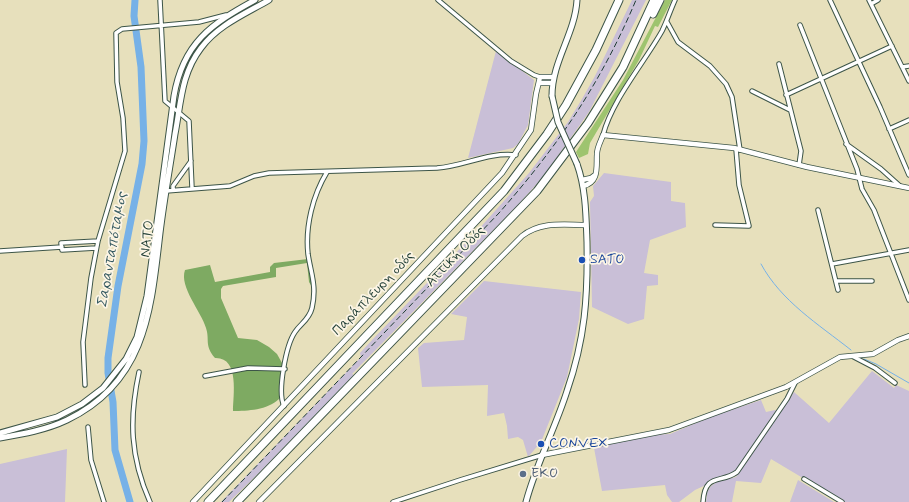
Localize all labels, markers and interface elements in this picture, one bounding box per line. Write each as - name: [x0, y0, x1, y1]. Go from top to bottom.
- water label: Σαρανταπόταμος: [94, 191, 132, 309]
- street label: ΝΑΤΟ: [137, 220, 159, 258]
- street label: Αττική Οδός: [423, 223, 489, 291]
- street label: Παράπλευρη οδός: [329, 248, 419, 340]
- place label: SATO: [590, 252, 624, 268]
- marker: SATO: [577, 255, 587, 265]
- place label: CONVEX: [549, 436, 607, 452]
- marker: CONVEX: [536, 439, 546, 449]
- place label: EKO: [531, 466, 558, 482]
- marker: EKO: [518, 469, 528, 479]

